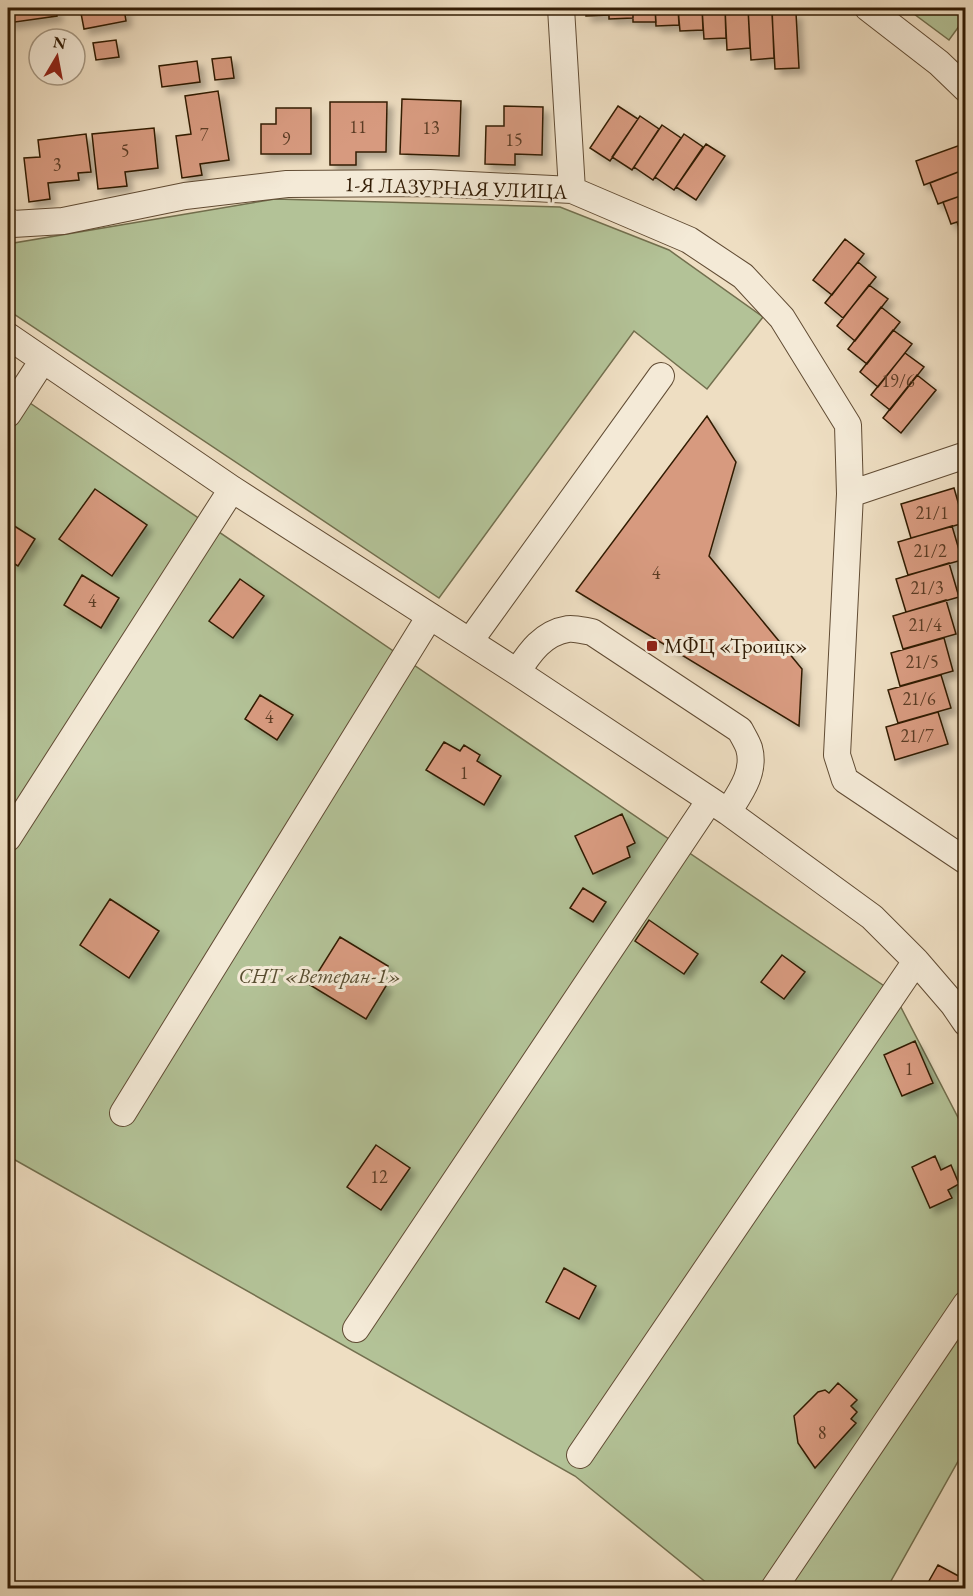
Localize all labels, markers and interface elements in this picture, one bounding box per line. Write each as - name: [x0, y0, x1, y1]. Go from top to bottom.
- north arrow: [27, 27, 87, 87]
- text: N: [51, 31, 68, 54]
- house number: 11: [349, 115, 367, 138]
- house number: 13: [422, 116, 440, 139]
- house number: 7: [200, 123, 209, 146]
- house number: 9: [282, 127, 291, 150]
- house number: 15: [505, 128, 523, 151]
- house number: 5: [121, 139, 129, 162]
- house number: 3: [53, 153, 61, 176]
- street label: 1-Я ЛАЗУРНАЯ УЛИЦА: [344, 170, 569, 205]
- house number: 19/6: [881, 369, 915, 392]
- house number: 21/1: [915, 501, 949, 524]
- house number: 21/2: [913, 539, 947, 562]
- house number: 4: [652, 561, 661, 584]
- house number: 21/3: [910, 576, 944, 599]
- house number: 4: [88, 589, 97, 612]
- house number: 21/4: [908, 613, 942, 636]
- place label: МФЦ «Троицк»: [664, 632, 807, 659]
- marker: МФЦ «Троицк»: [645, 639, 659, 653]
- house number: 21/5: [905, 650, 939, 673]
- house number: 21/6: [902, 687, 936, 710]
- house number: 4: [265, 705, 274, 728]
- house number: 21/7: [900, 724, 934, 747]
- house number: 1: [460, 761, 468, 784]
- park label: СНТ «Ветеран-1»: [239, 962, 401, 989]
- house number: 1: [905, 1057, 913, 1080]
- house number: 12: [370, 1165, 388, 1188]
- house number: 8: [818, 1421, 826, 1444]

